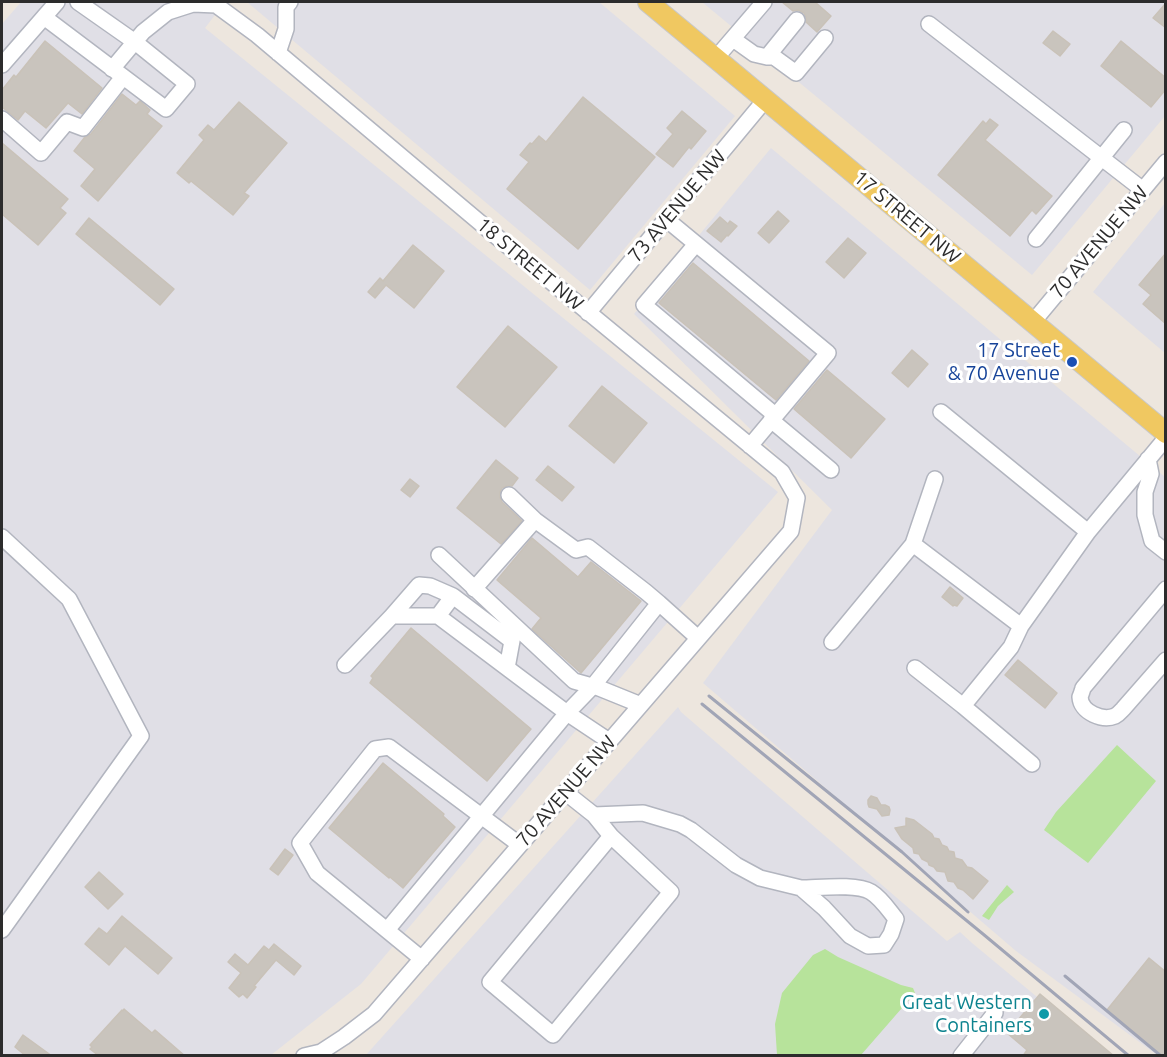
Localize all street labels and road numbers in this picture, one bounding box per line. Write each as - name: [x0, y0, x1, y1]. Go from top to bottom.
- street label: 73 AVENUE NW: [623, 145, 731, 267]
- street label: 17 STREET NW: [849, 165, 965, 269]
- street label: 70 AVENUE NW: [1045, 181, 1153, 303]
- street label: 18 STREET NW: [472, 212, 588, 316]
- street label: 70 AVENUE NW: [511, 730, 621, 852]

